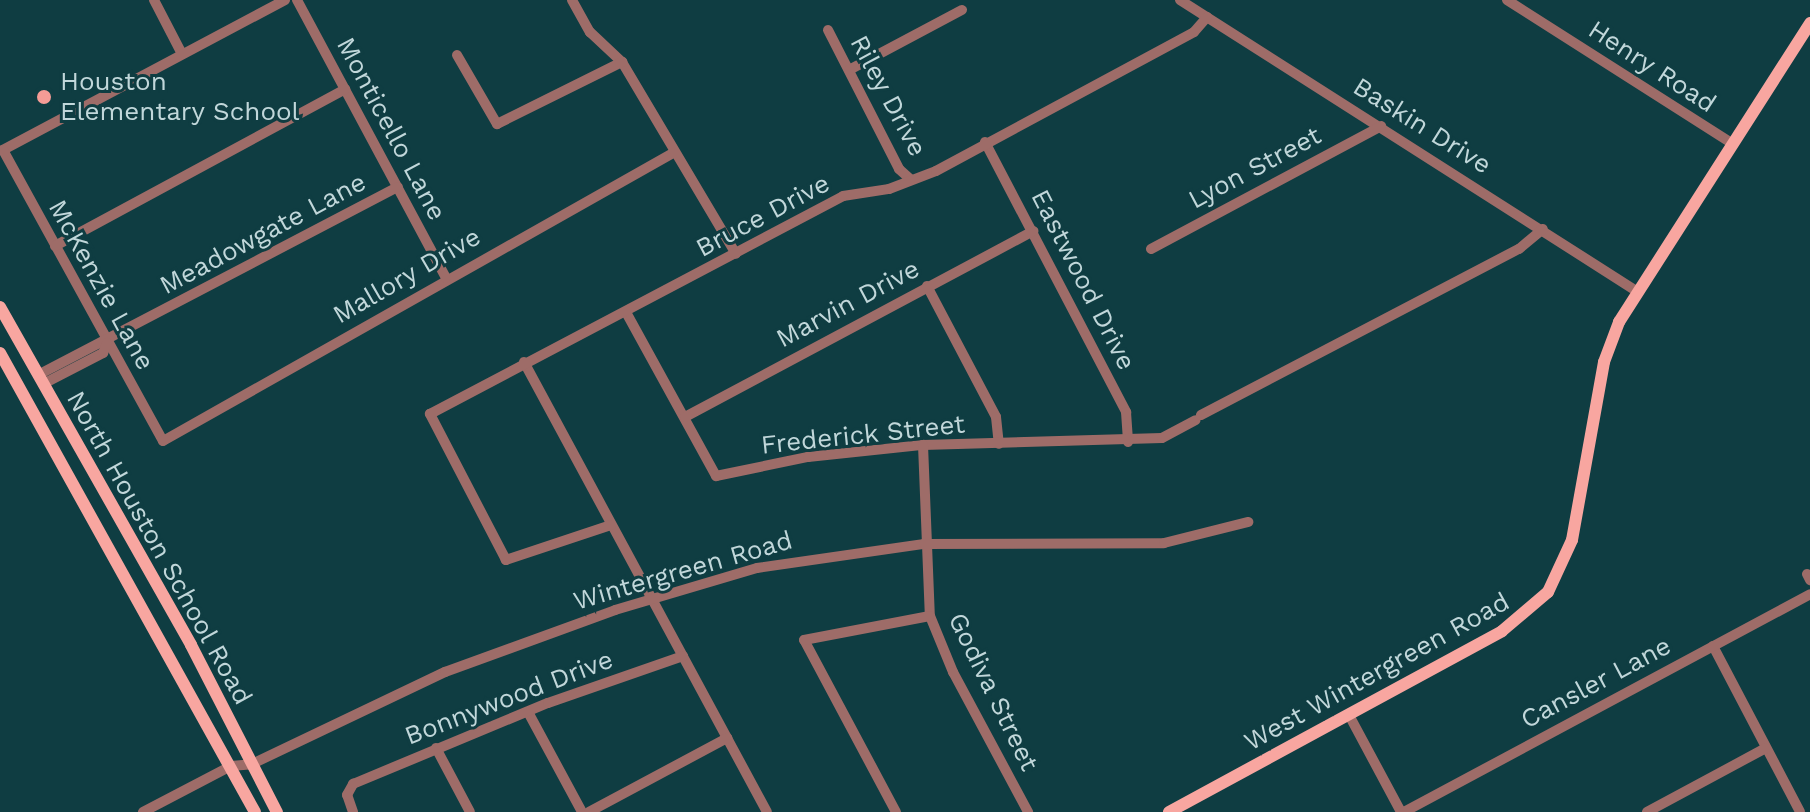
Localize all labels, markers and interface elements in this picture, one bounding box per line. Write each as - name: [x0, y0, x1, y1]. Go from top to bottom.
- street label: Henry Road: [1582, 14, 1722, 120]
- street label: Riley Drive: [843, 30, 933, 162]
- street label: Monticello Lane: [330, 32, 452, 226]
- place label: Houston Elementary School: [60, 66, 300, 128]
- street label: Baskin Drive: [1347, 71, 1497, 181]
- marker: Houston Elementary School: [35, 88, 53, 106]
- street label: Lyon Street: [1183, 120, 1327, 216]
- street label: Meadowgate Lane: [155, 167, 371, 301]
- street label: Bruce Drive: [691, 168, 835, 264]
- street label: Eastwood Drive: [1024, 185, 1142, 375]
- street label: McKenzie Lane: [41, 195, 161, 375]
- street label: Mallory Drive: [327, 221, 487, 331]
- street label: Marvin Drive: [771, 253, 925, 355]
- street label: North Houston School Road: [59, 385, 259, 711]
- street label: Frederick Street: [759, 409, 967, 461]
- street label: Wintergreen Road: [570, 525, 796, 617]
- street label: West Wintergreen Road: [1239, 586, 1515, 758]
- street label: Godiva Street: [941, 608, 1045, 776]
- street label: Cansler Lane: [1515, 630, 1677, 736]
- street label: Bonnywood Drive: [401, 644, 617, 752]

